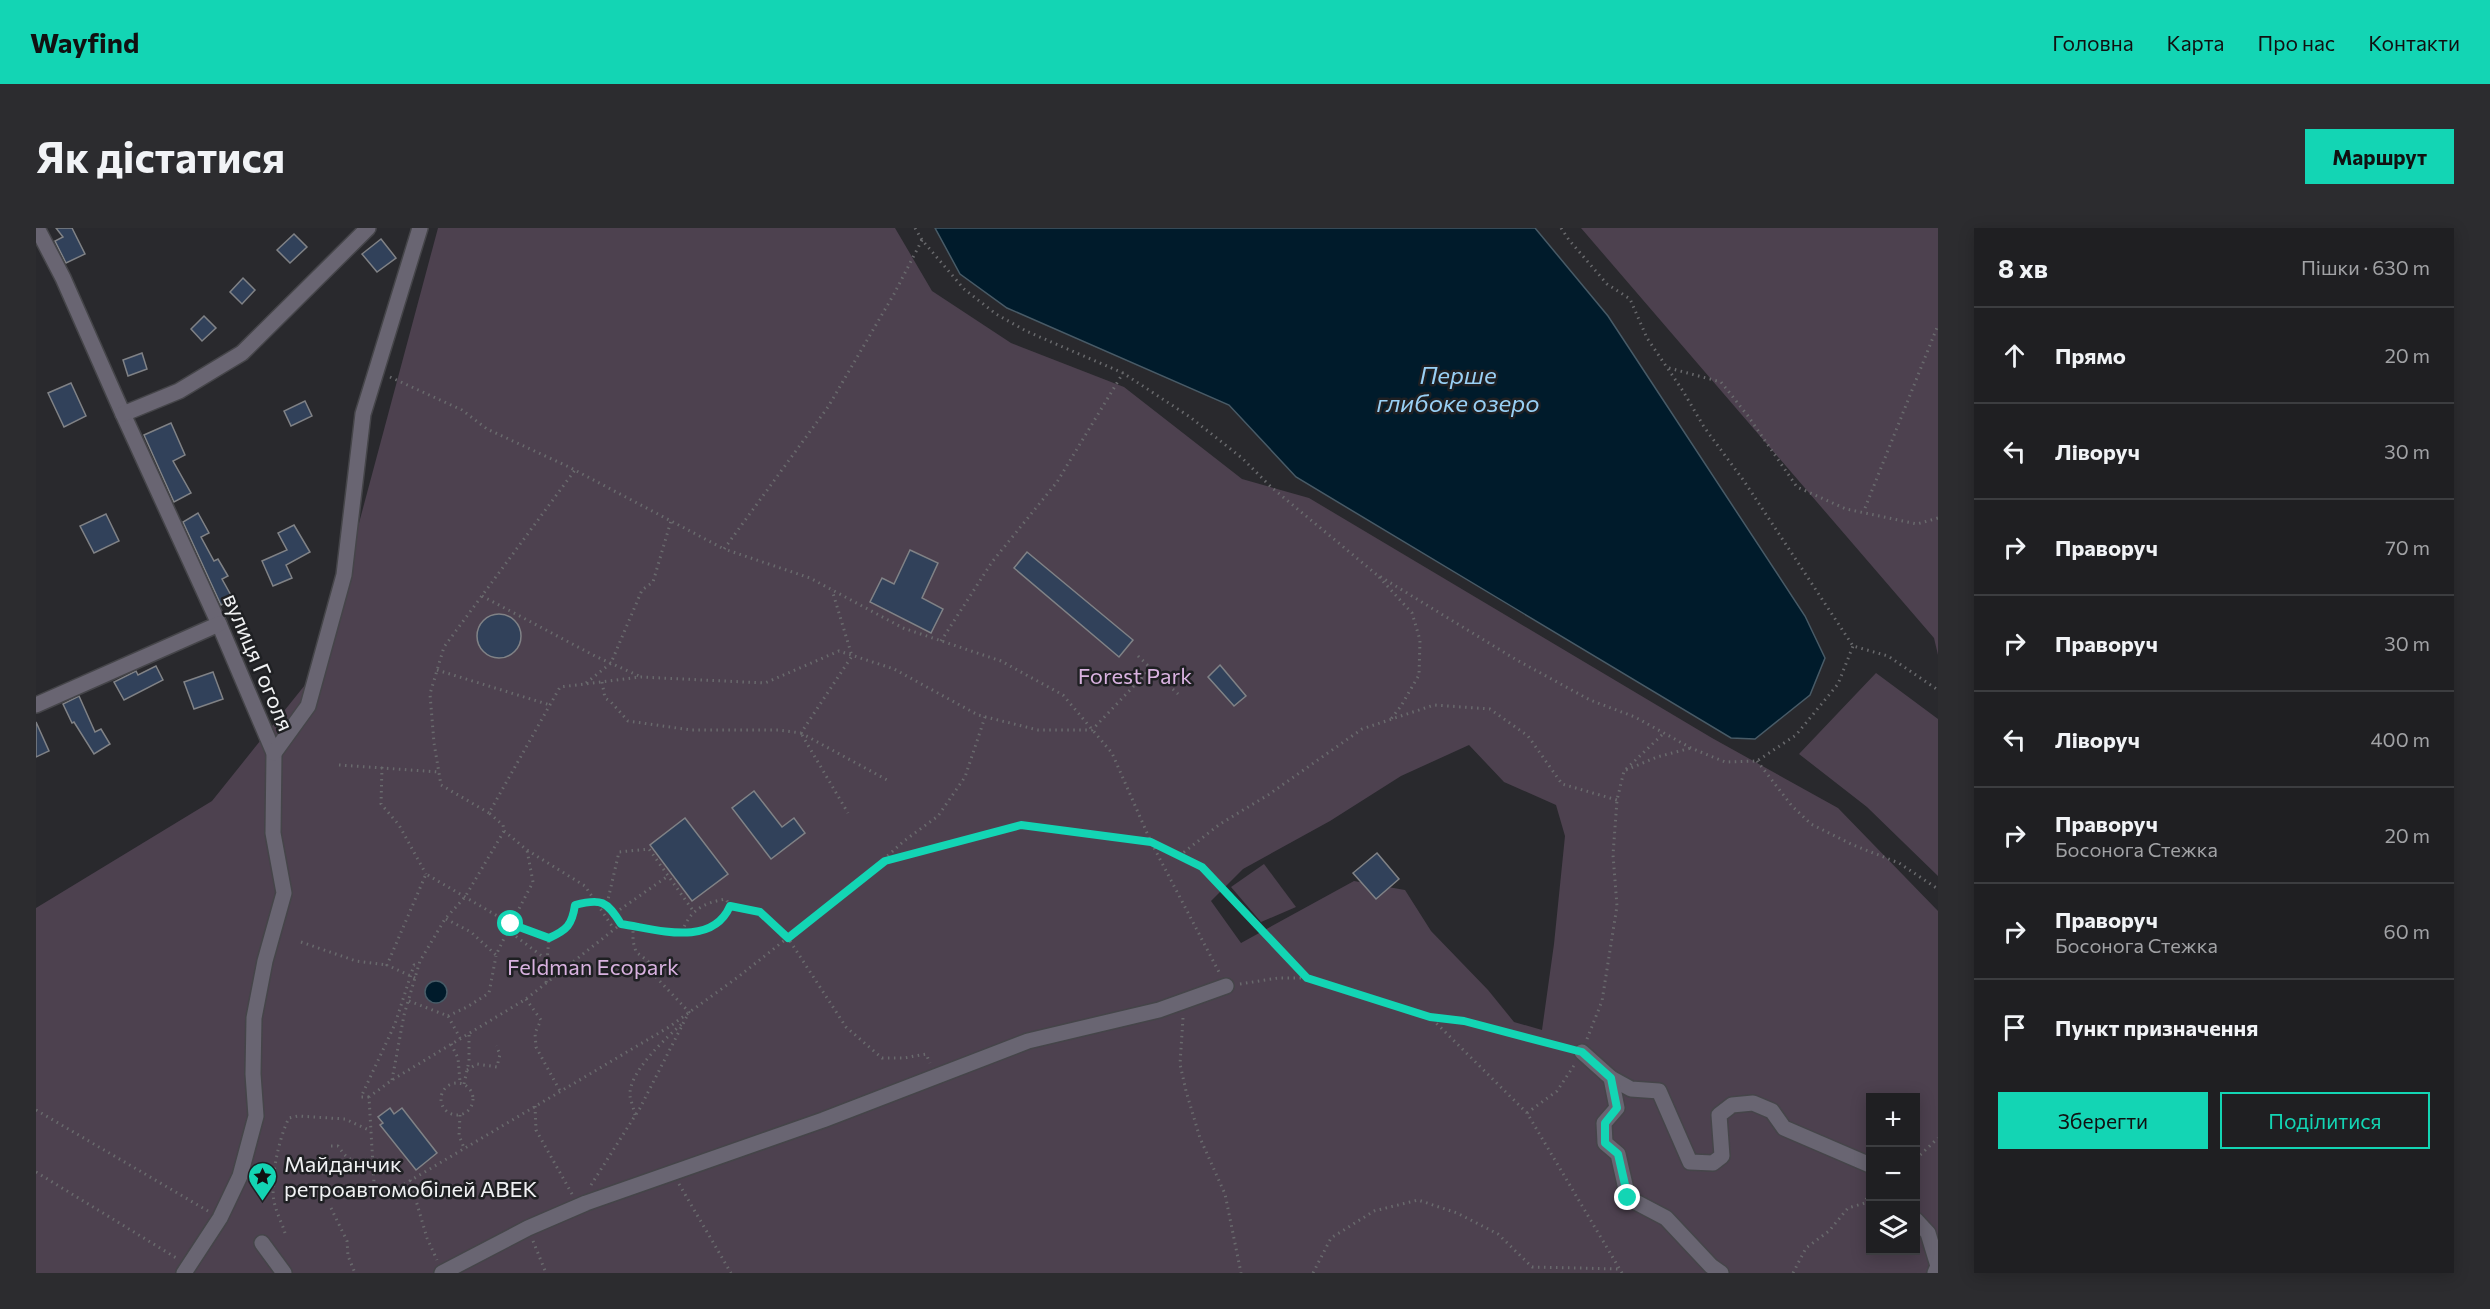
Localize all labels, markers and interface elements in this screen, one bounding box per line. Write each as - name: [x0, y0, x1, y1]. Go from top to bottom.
- text: Wayfind: [30, 25, 139, 59]
- text: Головна: [2052, 30, 2134, 55]
- text: Карта: [2167, 30, 2224, 55]
- text: Про нас: [2257, 30, 2335, 55]
- text: Контакти: [2368, 30, 2460, 55]
- button: Маршрут: [2305, 129, 2454, 184]
- text: Як дістатися: [36, 130, 285, 182]
- text: 8 хв: [1998, 252, 2048, 283]
- text: Пішки · 630 m: [2301, 255, 2430, 279]
- icon: ahead: [1998, 339, 2031, 372]
- text: Прямо: [2055, 342, 2126, 369]
- text: 20 m: [2385, 343, 2430, 367]
- water label: Перше глибоке озеро: [1376, 360, 1540, 417]
- icon: left: [1998, 435, 2031, 468]
- text: Ліворуч: [2055, 438, 2140, 465]
- text: 30 m: [2384, 439, 2430, 463]
- icon: right: [1998, 531, 2031, 564]
- text: Праворуч: [2055, 534, 2158, 561]
- text: 70 m: [2385, 535, 2430, 559]
- street label: вулиця Гоголя: [218, 589, 300, 735]
- icon: right: [1998, 627, 2031, 660]
- text: Праворуч: [2055, 630, 2158, 657]
- text: 30 m: [2384, 631, 2430, 655]
- park label: Forest Park: [1078, 662, 1192, 689]
- icon: left: [1998, 723, 2031, 756]
- text: Ліворуч: [2055, 726, 2140, 753]
- text: 400 m: [2371, 727, 2430, 751]
- text: Праворуч: [2055, 810, 2158, 837]
- icon: right: [1998, 819, 2031, 852]
- text: 20 m: [2385, 823, 2430, 847]
- text: Босонога Стежка: [2055, 837, 2218, 861]
- text: Праворуч: [2055, 906, 2158, 933]
- route start: [497, 910, 523, 936]
- icon: right: [1998, 915, 2031, 948]
- text: 60 m: [2384, 919, 2430, 943]
- text: Босонога Стежка: [2055, 933, 2218, 957]
- park label: Feldman Ecopark: [507, 953, 679, 980]
- icon: arrive: [1998, 1011, 2031, 1044]
- text: Пункт призначення: [2055, 1014, 2258, 1041]
- button: Зберегти: [1998, 1092, 2208, 1149]
- button: Поділитися: [2220, 1092, 2430, 1149]
- map controls: [1866, 1093, 1920, 1255]
- button: +: [1866, 1093, 1920, 1147]
- button: −: [1866, 1147, 1920, 1201]
- place label: Майданчик ретроавтомобілей АВЕК: [284, 1150, 538, 1202]
- place icon: Майданчик ретроавтомобілей АВЕК: [247, 1160, 279, 1202]
- route end: [1614, 1184, 1640, 1210]
- button: layers: [1866, 1201, 1920, 1255]

